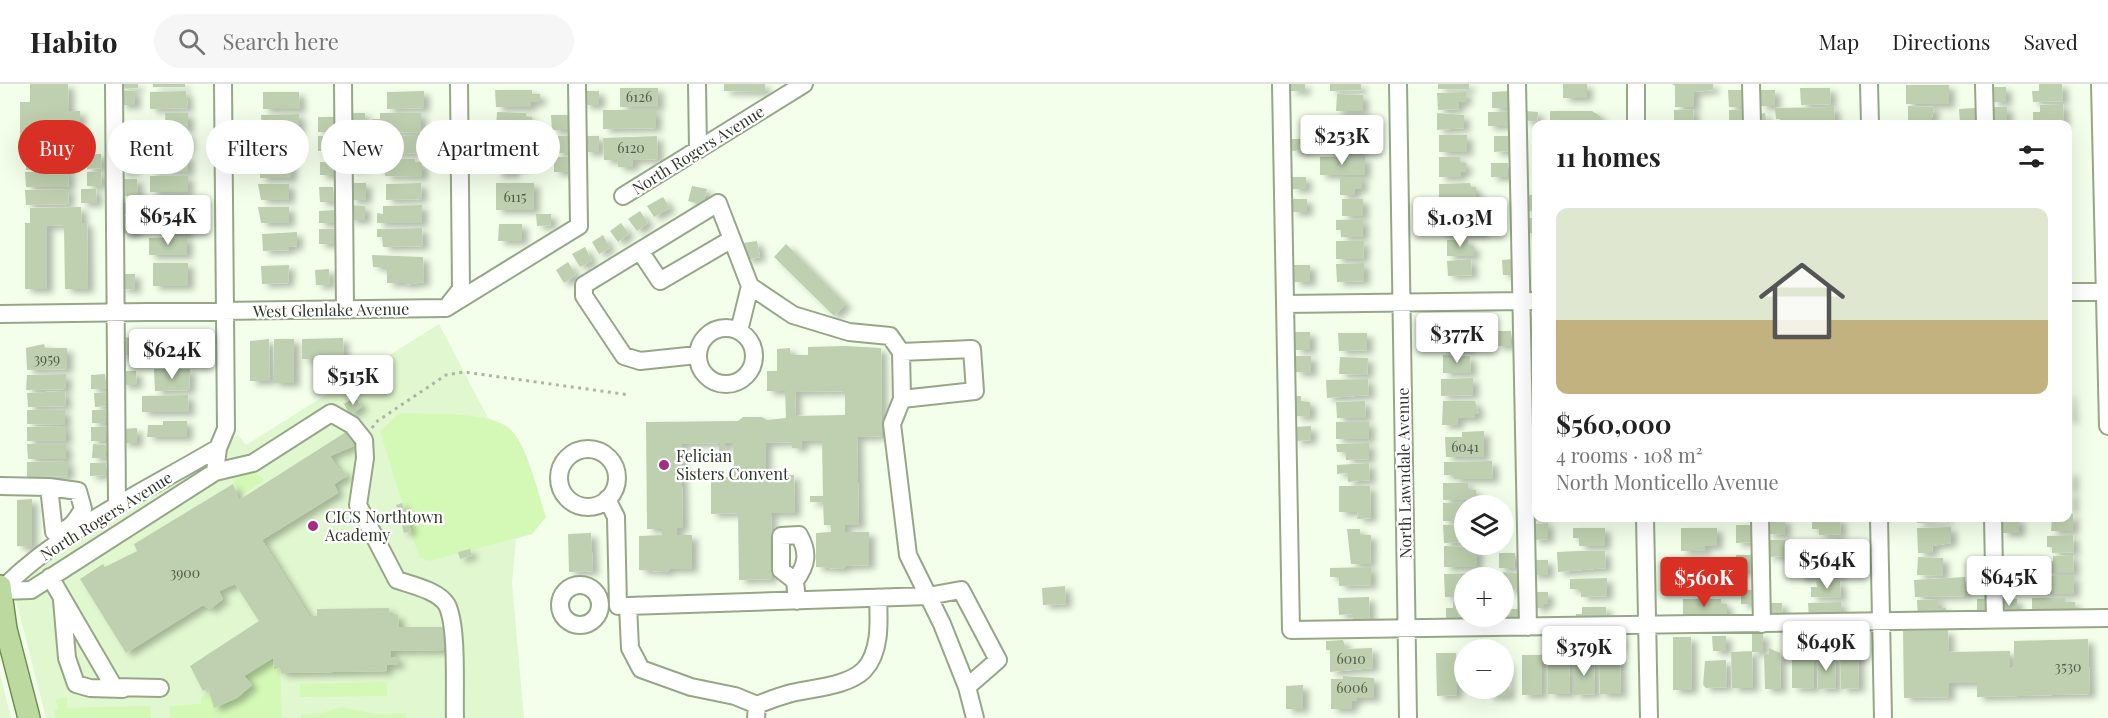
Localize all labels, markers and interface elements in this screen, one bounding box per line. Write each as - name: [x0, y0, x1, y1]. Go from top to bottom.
- search box: [154, 14, 574, 68]
- text: Habito: [30, 23, 118, 60]
- icon: search: [175, 25, 208, 58]
- text: Search here: [223, 26, 339, 56]
- text: Map: [1818, 27, 1859, 55]
- text: Directions: [1892, 27, 1990, 55]
- text: Saved: [2023, 27, 2078, 55]
- house number: 6126: [626, 87, 652, 106]
- street label: North Rogers Avenue: [628, 100, 768, 199]
- pin: $253K: [1300, 115, 1384, 166]
- chip: Buy: [18, 120, 96, 174]
- chip: Rent: [108, 120, 194, 174]
- chip: Filters: [206, 120, 309, 174]
- chip: New: [321, 120, 404, 174]
- chip: Apartment: [416, 120, 560, 174]
- text: $253K: [1314, 121, 1370, 148]
- house number: 6120: [617, 138, 645, 157]
- text: 11 homes: [1556, 139, 1661, 174]
- icon: filters: [2015, 140, 2048, 173]
- house number: 6115: [503, 187, 527, 206]
- pin: $654K: [126, 195, 210, 246]
- pin: $1.03M: [1411, 197, 1509, 248]
- text: $654K: [140, 201, 196, 228]
- text: $1.03M: [1427, 203, 1493, 230]
- icon: home: [1748, 247, 1856, 355]
- street label: West Glenlake Avenue: [252, 298, 409, 321]
- pin: $377K: [1415, 313, 1499, 364]
- text: $377K: [1430, 319, 1484, 346]
- pin: $624K: [130, 329, 214, 380]
- text: $624K: [143, 335, 201, 362]
- house number: 3959: [34, 349, 60, 368]
- pin: $515K: [311, 355, 395, 406]
- text: $515K: [327, 361, 379, 388]
- street label: North Lawndale Avenue: [1392, 387, 1415, 559]
- text: $560,000: [1556, 406, 1672, 441]
- house number: 6041: [1451, 437, 1479, 456]
- text: 4 rooms · 108 m²: [1556, 441, 1703, 468]
- place label: Felician Sisters Convent: [676, 445, 789, 484]
- marker: Felician Sisters Convent: [657, 458, 671, 472]
- street label: North Rogers Avenue: [36, 466, 176, 565]
- text: North Monticello Avenue: [1556, 468, 1779, 495]
- map controls: [1454, 495, 1514, 699]
- button: layers: [1454, 495, 1514, 555]
- place label: CICS Northtown Academy: [324, 506, 444, 545]
- marker: CICS Northtown Academy: [306, 519, 320, 533]
- pin: $564K: [1785, 539, 1869, 590]
- text: $564K: [1799, 545, 1855, 572]
- pin: $645K: [1967, 556, 2051, 607]
- pin: $560K: [1662, 557, 1746, 608]
- text: $645K: [1981, 562, 2037, 589]
- house number: 3900: [170, 563, 200, 582]
- text: $560K: [1674, 563, 1734, 590]
- button: +: [1454, 567, 1514, 627]
- pin: $649K: [1784, 621, 1868, 672]
- pin: $379K: [1542, 626, 1626, 677]
- text: $649K: [1797, 627, 1855, 654]
- text: $379K: [1556, 632, 1612, 659]
- button: −: [1454, 639, 1514, 699]
- house number: 6010: [1336, 649, 1366, 668]
- house number: 3530: [2055, 657, 2081, 676]
- house number: 6006: [1336, 678, 1368, 697]

